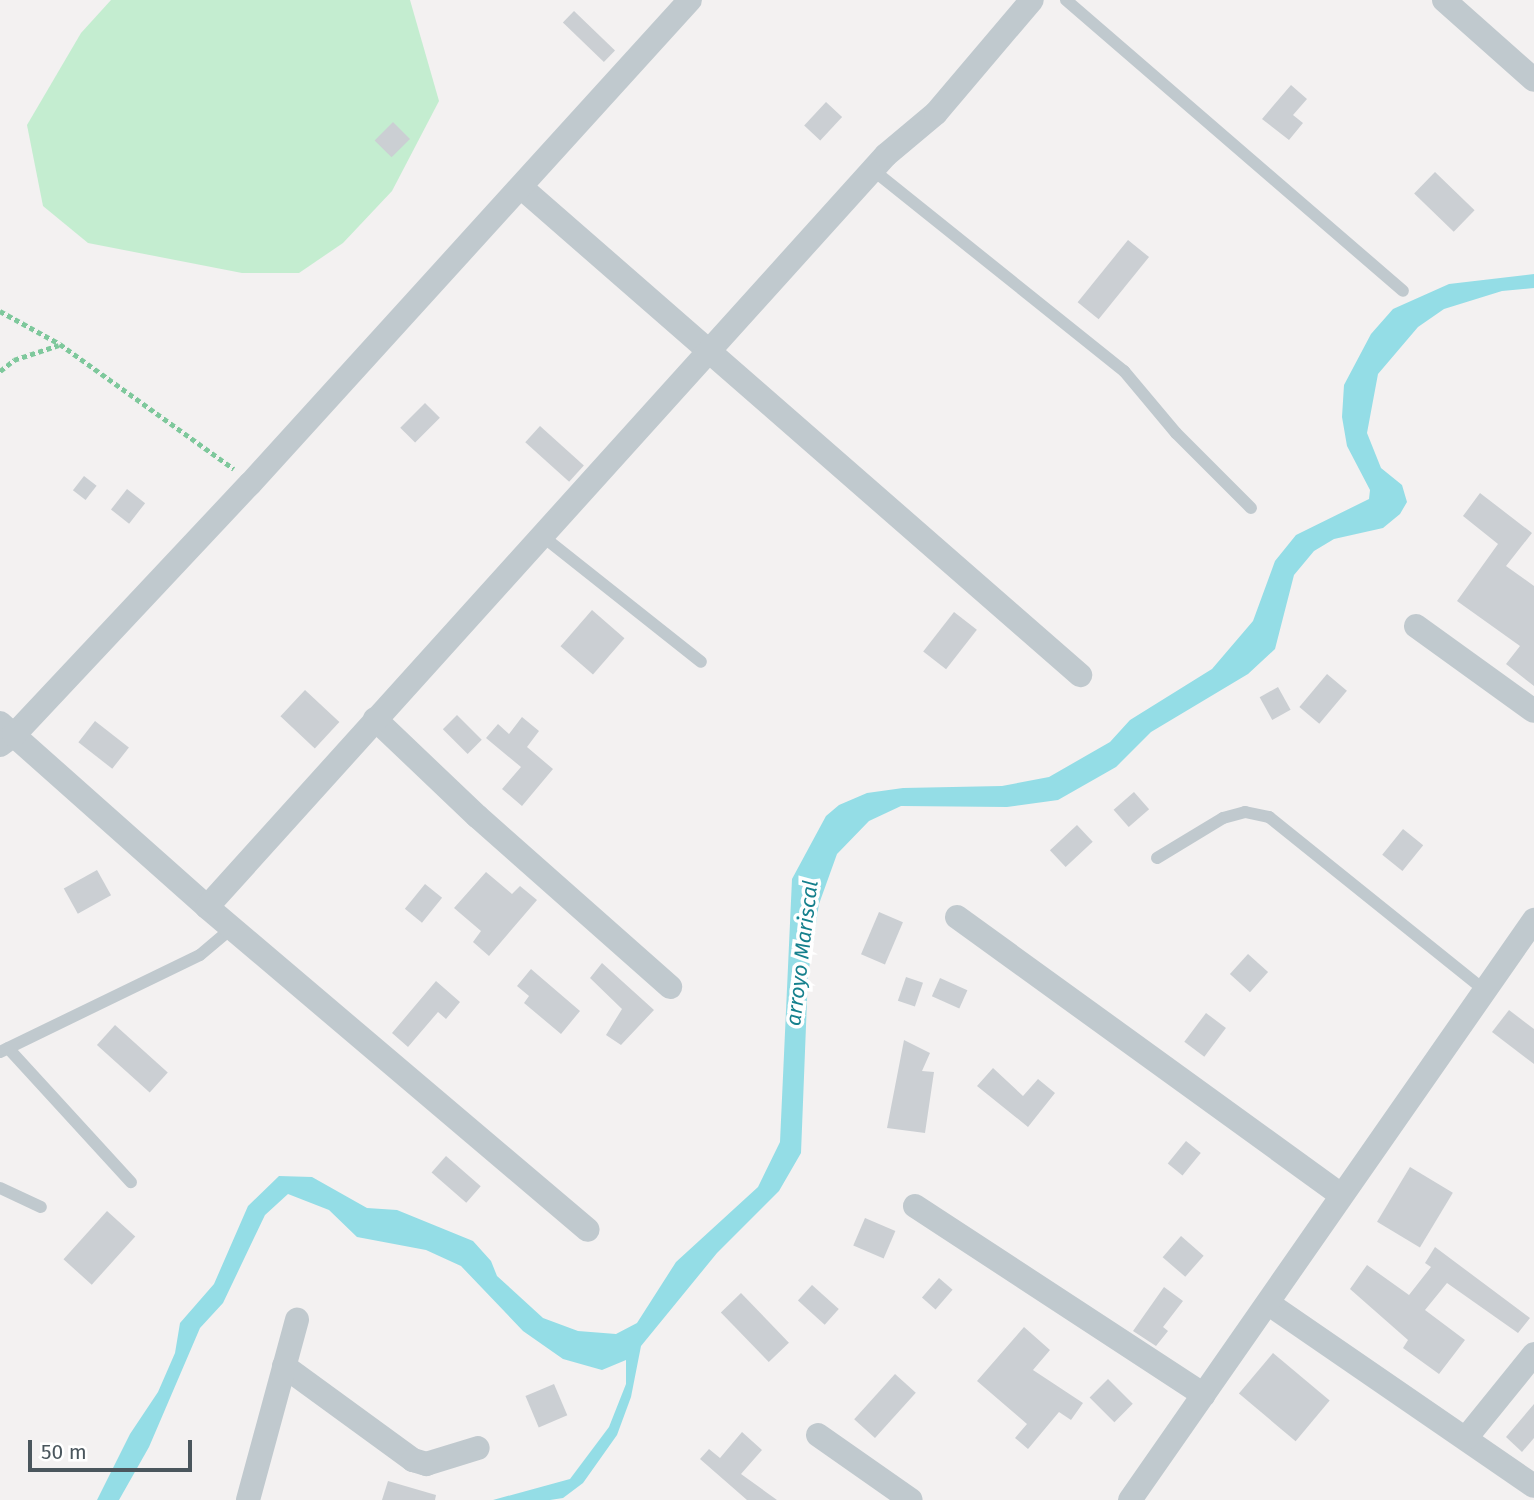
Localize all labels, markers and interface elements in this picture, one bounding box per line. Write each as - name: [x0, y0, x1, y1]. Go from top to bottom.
- water label: arroyo Mariscal: [781, 879, 823, 1027]
- scale bar: [32, 1426, 196, 1470]
- text: 50 m: [41, 1439, 87, 1465]

